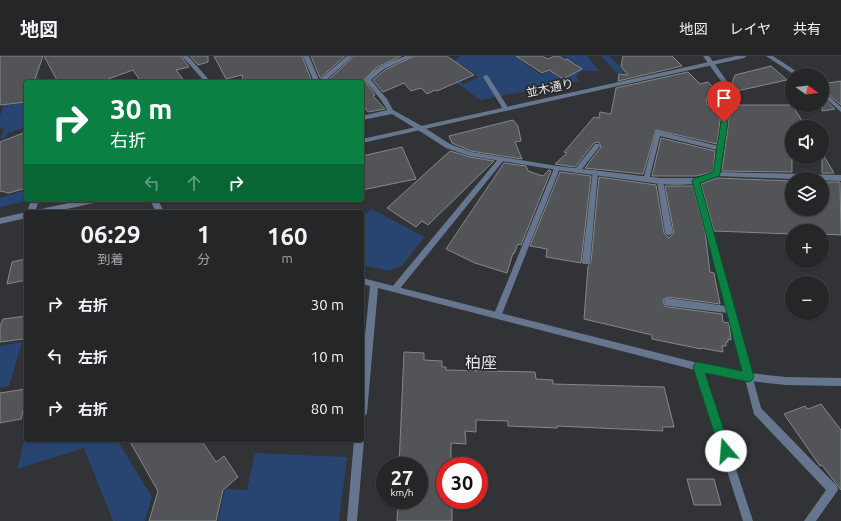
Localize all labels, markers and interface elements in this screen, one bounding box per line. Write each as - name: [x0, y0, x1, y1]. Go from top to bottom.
- text: 地図: [20, 18, 58, 40]
- text: 地図: [679, 21, 707, 37]
- text: レイヤ: [729, 21, 771, 37]
- text: 共有: [793, 21, 821, 37]
- north arrow: [785, 68, 829, 112]
- map controls: [785, 68, 829, 320]
- street label: 並木通り: [525, 76, 575, 99]
- pin: [707, 81, 741, 122]
- icon: arrive: [713, 87, 735, 109]
- text: 30 m: [110, 93, 172, 124]
- icon: right: [44, 96, 96, 148]
- button: sound: [785, 120, 829, 164]
- text: 右折: [110, 130, 146, 150]
- icon: left: [141, 172, 163, 194]
- icon: ahead: [183, 172, 205, 194]
- icon: right: [225, 172, 247, 194]
- button: layers: [785, 172, 829, 216]
- text: 06:29: [80, 221, 141, 248]
- text: 1: [197, 221, 210, 248]
- text: 160: [267, 223, 308, 250]
- button: +: [785, 224, 829, 268]
- text: m: [282, 251, 293, 265]
- text: 到着: [97, 252, 123, 266]
- text: 分: [197, 252, 210, 266]
- button: −: [785, 276, 829, 320]
- icon: right: [44, 293, 66, 315]
- text: 30 m: [311, 296, 344, 313]
- text: 右折: [78, 297, 108, 314]
- icon: left: [44, 345, 66, 367]
- text: 10 m: [311, 348, 344, 365]
- text: 左折: [78, 349, 108, 366]
- district label: 柏座: [465, 353, 497, 371]
- icon: right: [44, 397, 66, 419]
- text: 80 m: [311, 400, 344, 417]
- text: 右折: [78, 401, 108, 418]
- position arrow: [705, 430, 747, 472]
- speed limit sign: 30: [436, 457, 488, 509]
- text: 27: [391, 466, 413, 489]
- text: km/h: [390, 487, 414, 498]

